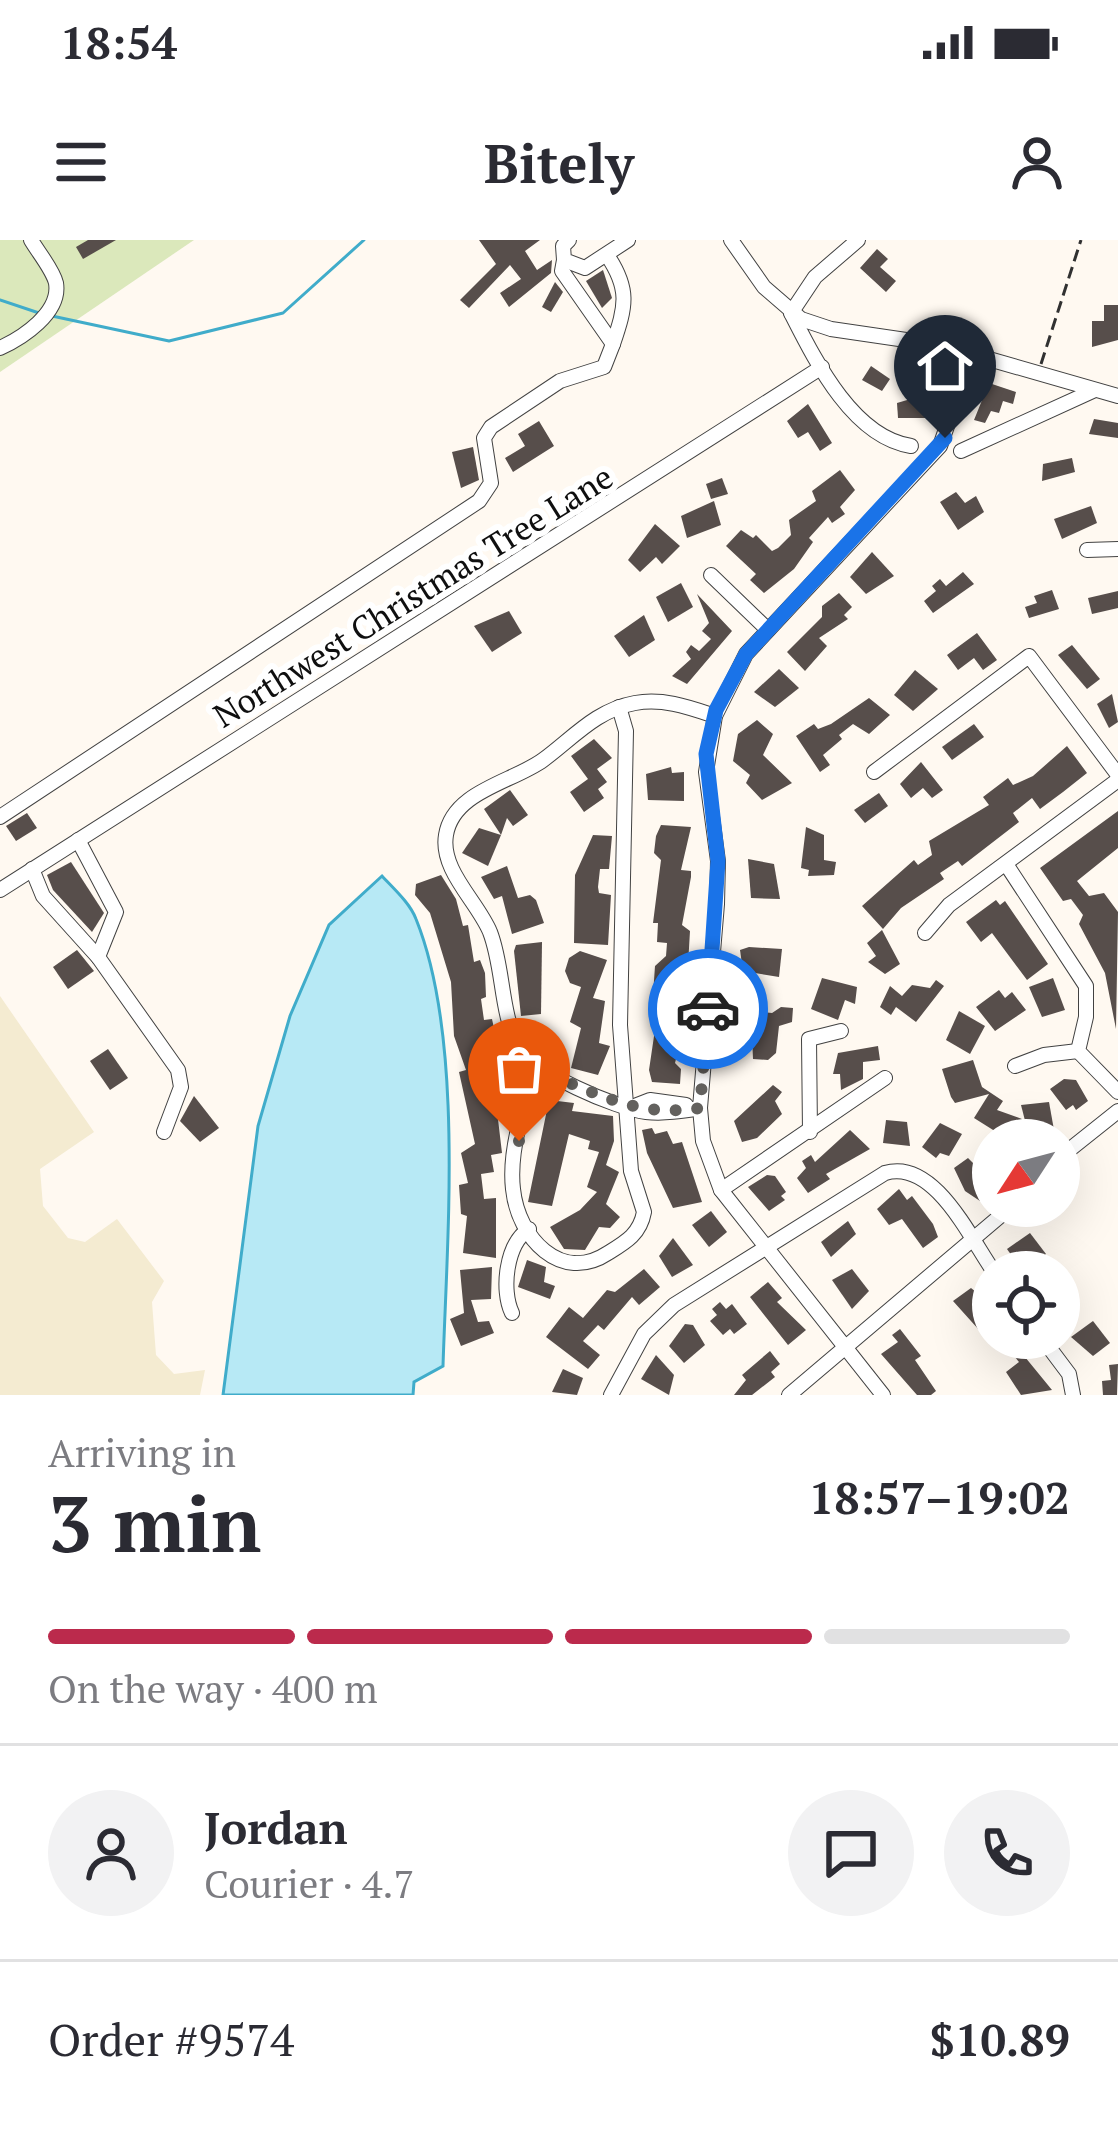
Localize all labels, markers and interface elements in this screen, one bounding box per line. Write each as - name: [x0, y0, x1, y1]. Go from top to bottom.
- text: 18:54: [60, 12, 177, 72]
- text: Bitely: [484, 127, 634, 198]
- icon: menu: [48, 129, 114, 195]
- icon: person: [1004, 129, 1070, 195]
- pin: [894, 315, 996, 438]
- icon: home: [912, 333, 978, 399]
- street label: Northwest Christmas Tree Lane: [205, 455, 620, 736]
- courier: [648, 949, 768, 1069]
- icon: car: [675, 976, 741, 1042]
- pin: [468, 1018, 570, 1141]
- icon: bag: [486, 1036, 552, 1102]
- north arrow: [972, 1119, 1080, 1227]
- map controls: [972, 1119, 1080, 1359]
- button: locate: [972, 1251, 1080, 1359]
- text: Arriving in: [48, 1426, 236, 1478]
- text: 18:57–19:02: [809, 1467, 1070, 1527]
- text: 3 min: [48, 1471, 261, 1574]
- text: On the way · 400 m: [48, 1662, 378, 1714]
- button: person: [48, 1790, 174, 1916]
- button: chat: [788, 1790, 914, 1916]
- button: phone: [944, 1790, 1070, 1916]
- text: Jordan: [204, 1797, 348, 1857]
- text: Courier · 4.7: [204, 1857, 414, 1909]
- text: Order #9574: [48, 2009, 294, 2069]
- text: $10.89: [930, 2009, 1070, 2069]

